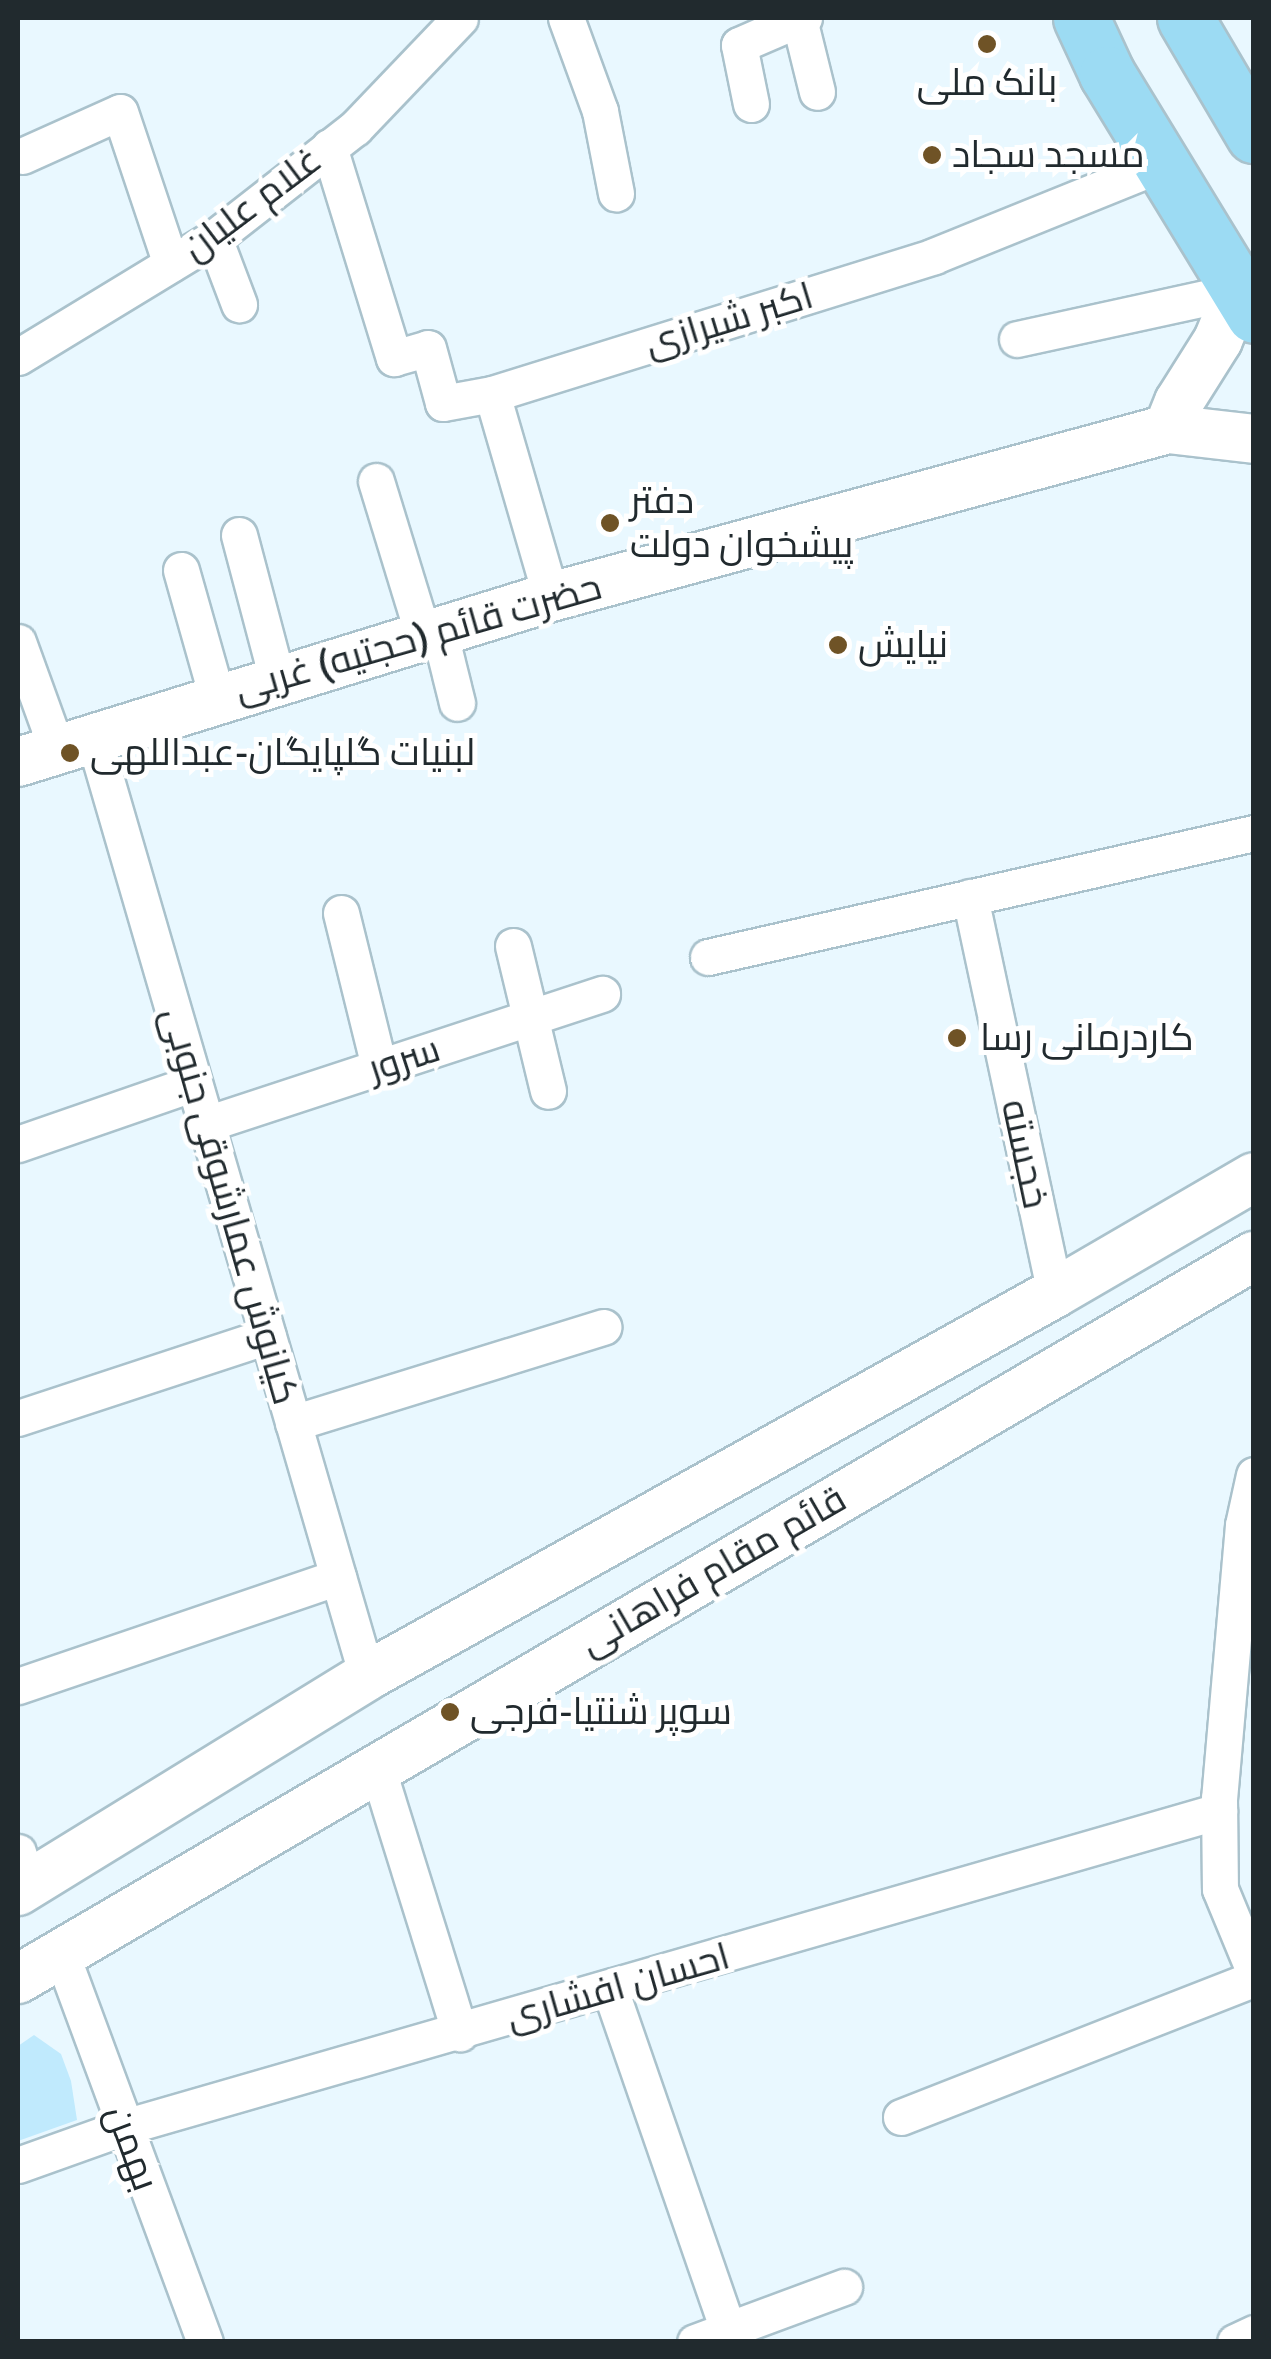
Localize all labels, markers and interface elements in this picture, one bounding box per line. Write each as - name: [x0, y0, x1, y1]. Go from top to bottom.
- marker: بانک ملی: [976, 33, 998, 55]
- place label: بانک ملی: [917, 60, 1057, 106]
- place label: مسجد سجاد: [952, 132, 1145, 178]
- street label: غلام علیان: [174, 137, 330, 271]
- marker: مسجد سجاد: [921, 144, 943, 166]
- street label: اکبر شیرازی: [640, 273, 818, 367]
- place label: دفتر پیشخوان دولت: [630, 478, 853, 568]
- marker: دفتر پیشخوان دولت: [599, 512, 621, 534]
- street label: حضرت قائم (حجتیه) غربی: [229, 564, 607, 712]
- place label: نیایش: [858, 622, 948, 668]
- marker: نیایش: [827, 634, 849, 656]
- place label: لبنیات گلپایگان-عبداللهی: [90, 730, 475, 776]
- marker: لبنیات گلپایگان-عبداللهی: [59, 742, 81, 764]
- street label: کیانوش عمارشوقی جنوبی: [151, 1002, 309, 1410]
- place label: کاردرمانی رسا: [980, 1015, 1194, 1061]
- marker: کاردرمانی رسا: [944, 1025, 970, 1051]
- street label: سرور: [362, 1026, 446, 1092]
- street label: خجسته: [991, 1096, 1059, 1212]
- street label: قائم مقام فراهانی: [572, 1476, 854, 1666]
- place label: سوپر شنتیا-فرجی: [470, 1689, 732, 1735]
- marker: سوپر شنتیا-فرجی: [439, 1701, 461, 1723]
- street label: احسان افشاری: [501, 1933, 735, 2041]
- street label: بهمن: [96, 2099, 168, 2197]

